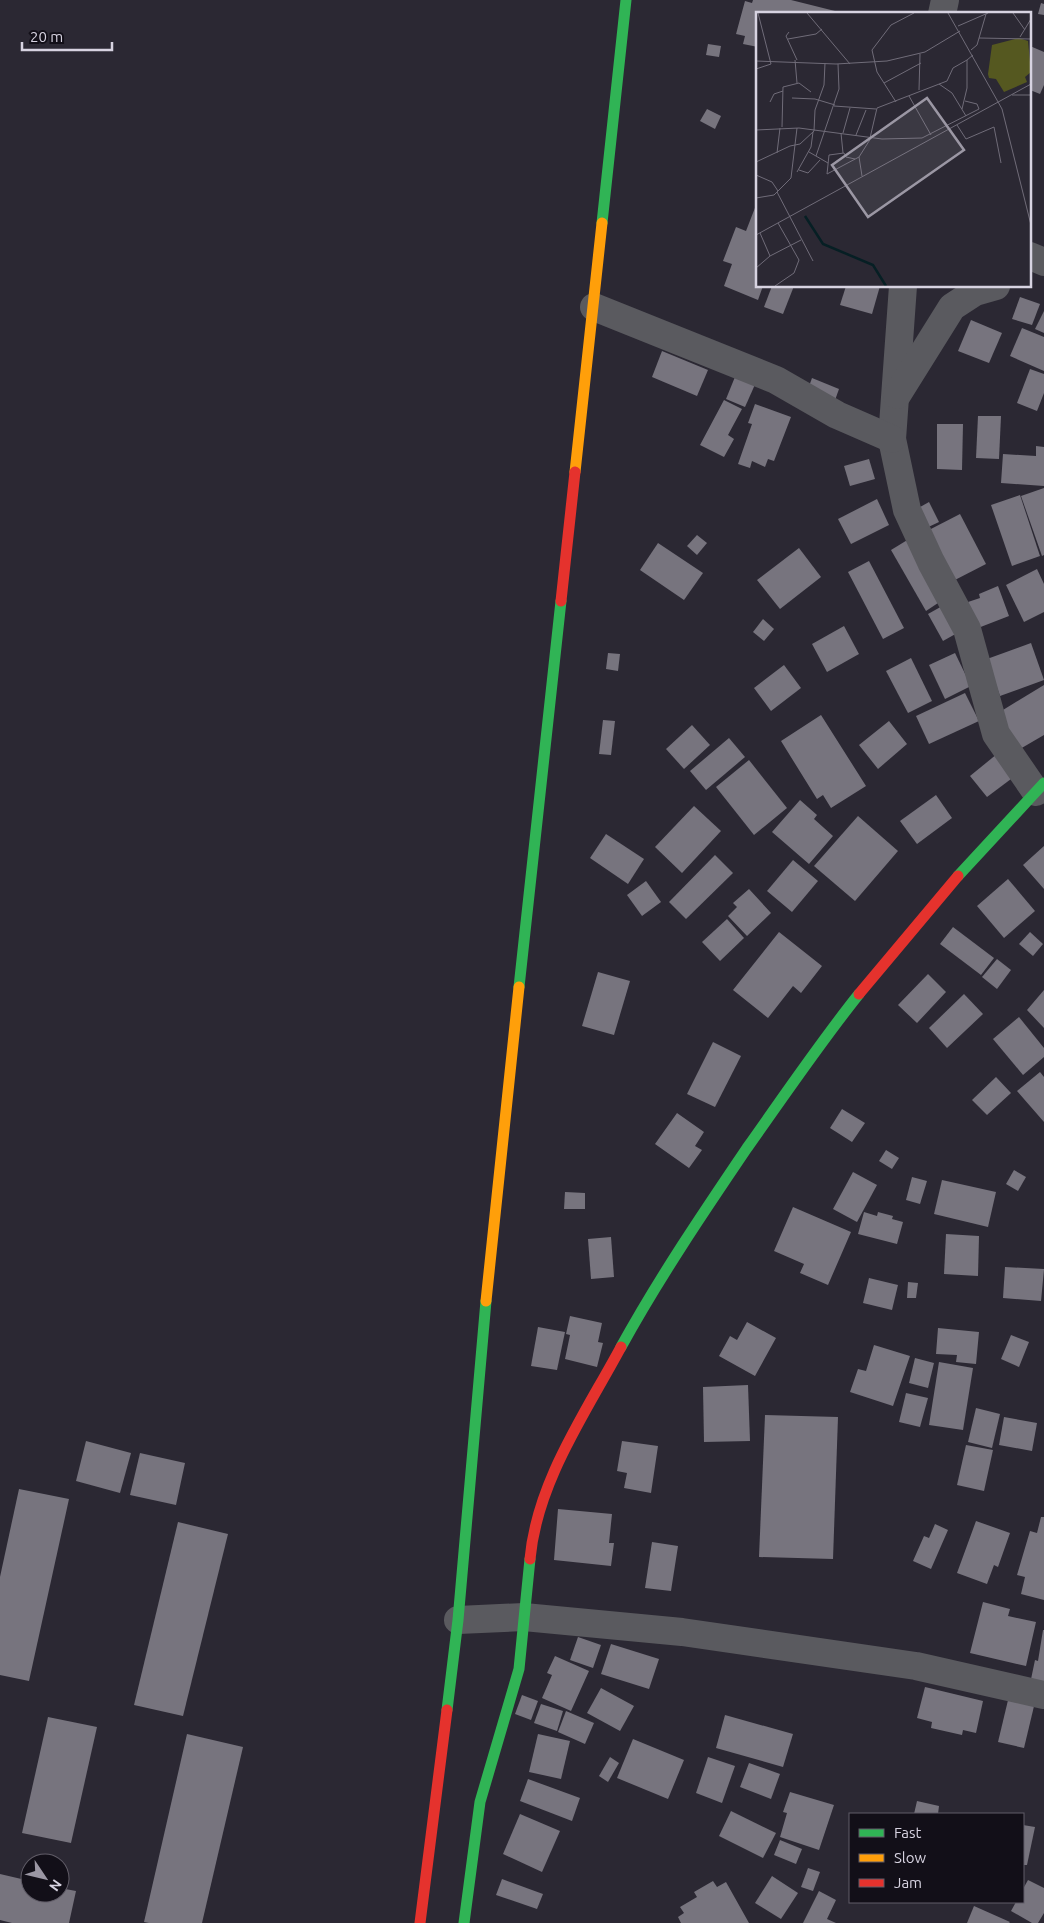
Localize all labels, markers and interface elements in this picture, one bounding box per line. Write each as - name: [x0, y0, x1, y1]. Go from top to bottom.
- inset map: [756, 12, 1032, 288]
- scale bar: [22, 20, 112, 52]
- text: 20 m: [30, 28, 63, 45]
- legend: [849, 1813, 1024, 1903]
- text: Fast: [894, 1824, 922, 1841]
- text: Slow: [894, 1849, 927, 1866]
- north arrow: [20, 1853, 70, 1903]
- text: Jam: [894, 1874, 922, 1891]
- text: N: [46, 1877, 65, 1894]

